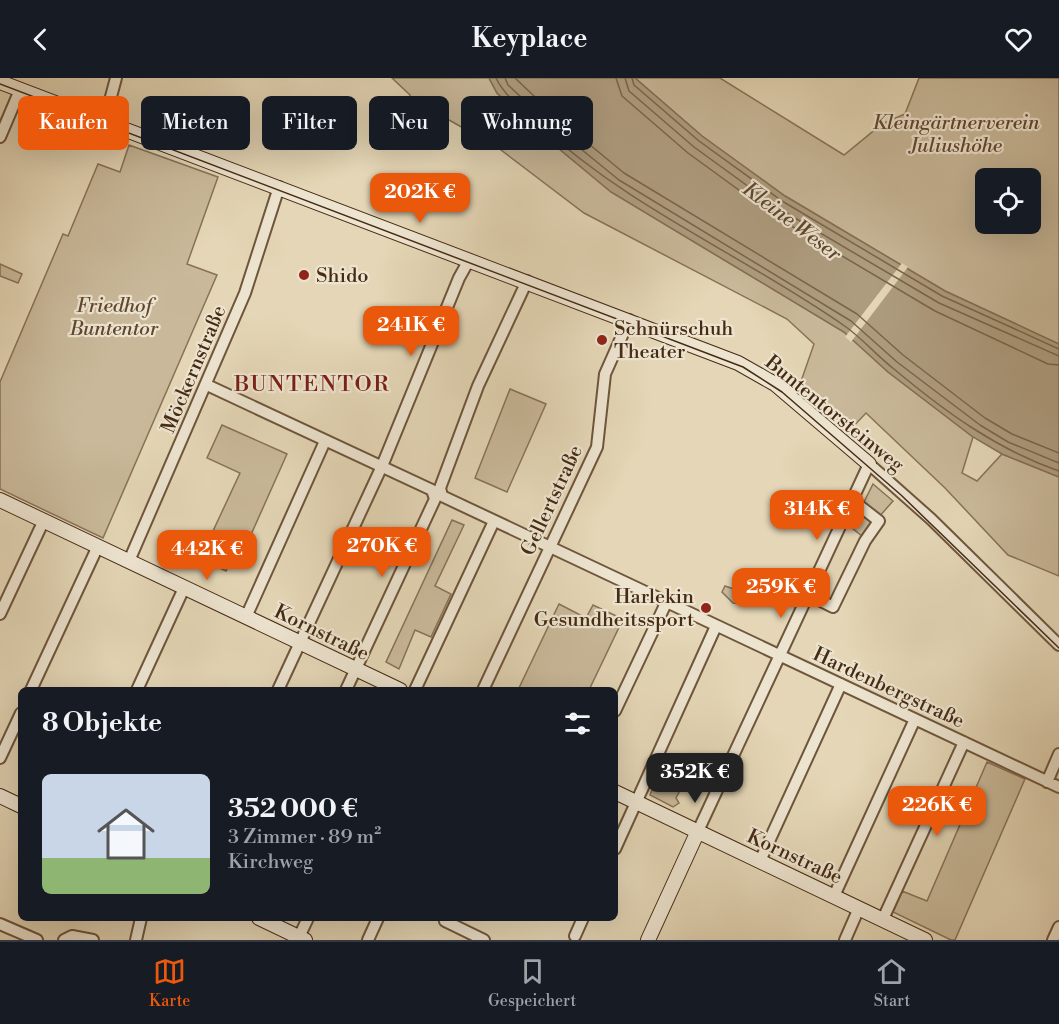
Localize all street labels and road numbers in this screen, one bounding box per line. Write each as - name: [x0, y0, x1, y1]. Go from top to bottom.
- street label: Möckernstraße: [156, 302, 233, 437]
- street label: Buntentorsteinweg: [759, 350, 909, 478]
- street label: Gellertstraße: [516, 441, 589, 560]
- street label: Kornstraße: [270, 600, 373, 667]
- street label: Hardenbergstraße: [809, 642, 968, 734]
- street label: Kornstraße: [743, 824, 846, 890]

